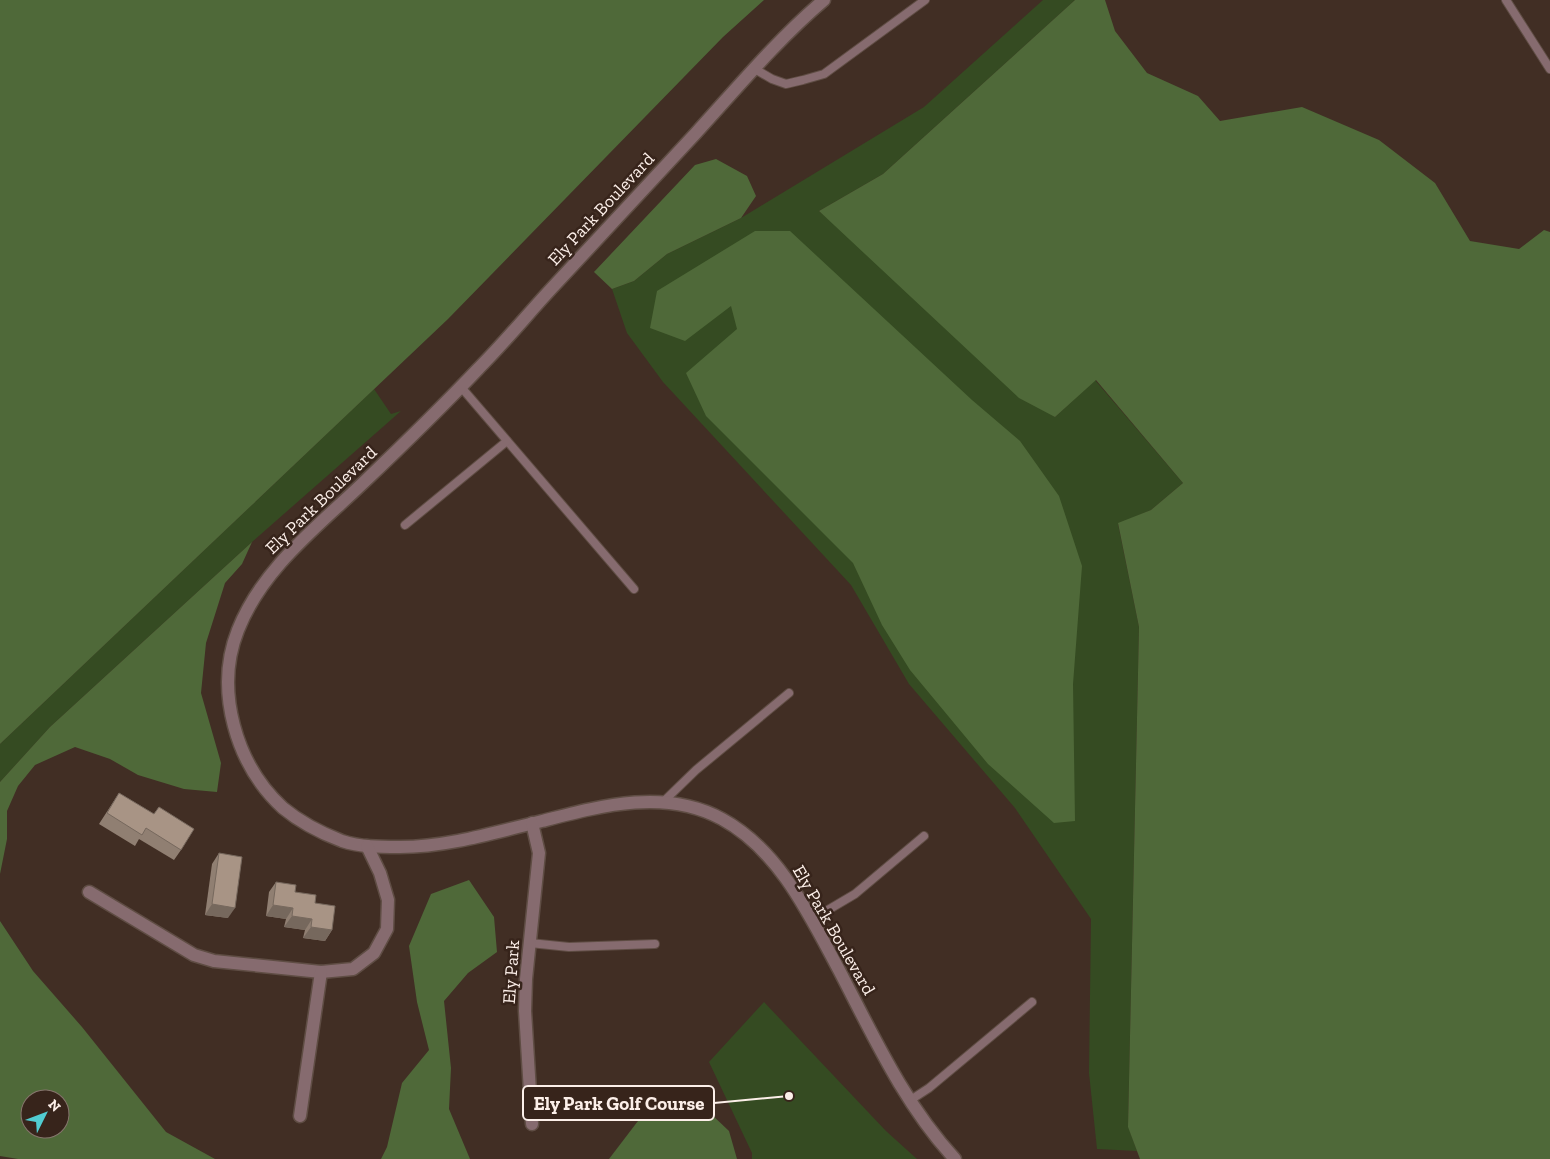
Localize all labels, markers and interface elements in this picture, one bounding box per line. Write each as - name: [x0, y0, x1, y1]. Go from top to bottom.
- street label: Ely Park Boulevard: [543, 148, 659, 270]
- street label: Ely Park Boulevard: [261, 441, 381, 559]
- street label: Ely Park Boulevard: [788, 861, 880, 999]
- street label: Ely Park: [498, 939, 524, 1005]
- callout: Ely Park Golf Course: [523, 1086, 714, 1120]
- north arrow: [20, 1089, 70, 1139]
- text: Ely Park Golf Course: [534, 1092, 704, 1115]
- text: N: [44, 1096, 64, 1116]

